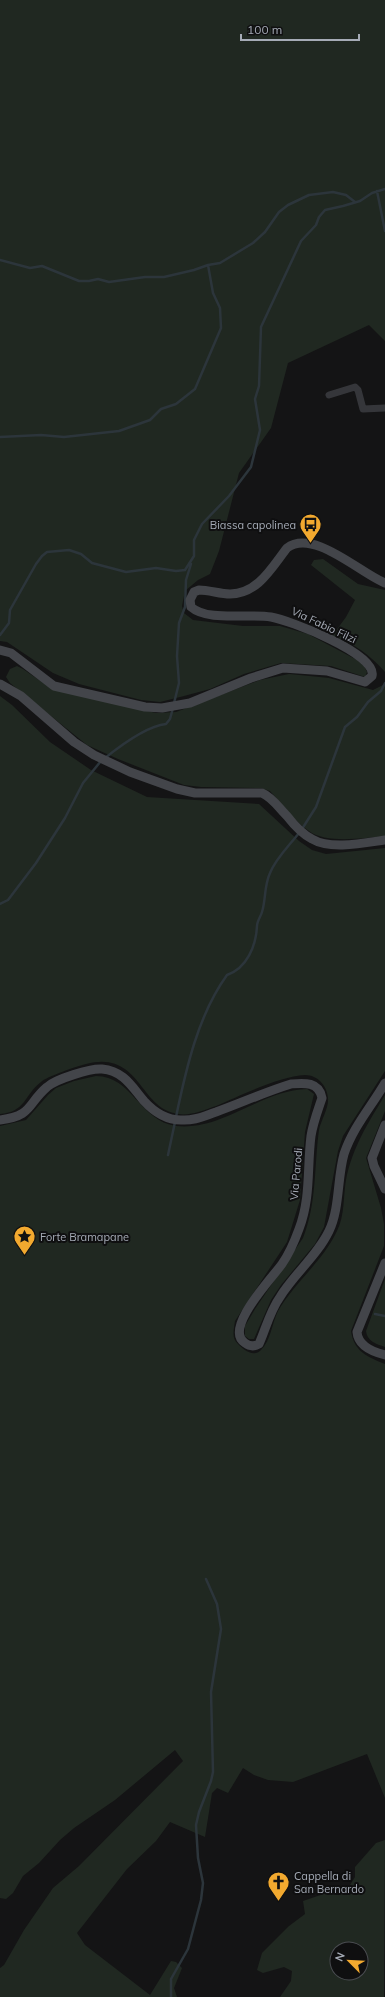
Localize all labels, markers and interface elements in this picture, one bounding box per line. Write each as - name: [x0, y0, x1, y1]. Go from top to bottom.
- scale bar: [241, 16, 359, 42]
- text: 100 m: [247, 22, 282, 37]
- bus stop icon: Biassa capolinea: [298, 512, 324, 545]
- place label: Biassa capolinea: [210, 518, 296, 532]
- street label: Via Fabio Filzi: [289, 604, 359, 646]
- street label: Via Parodi: [287, 1147, 305, 1201]
- place icon: Forte Bramapane: [11, 1224, 37, 1257]
- place label: Forte Bramapane: [40, 1230, 129, 1244]
- church icon: Cappella di San Bernardo: [265, 1869, 291, 1902]
- place label: Cappella di San Bernardo: [294, 1869, 364, 1896]
- north arrow: [329, 1941, 369, 1981]
- text: N: [332, 1950, 348, 1964]

